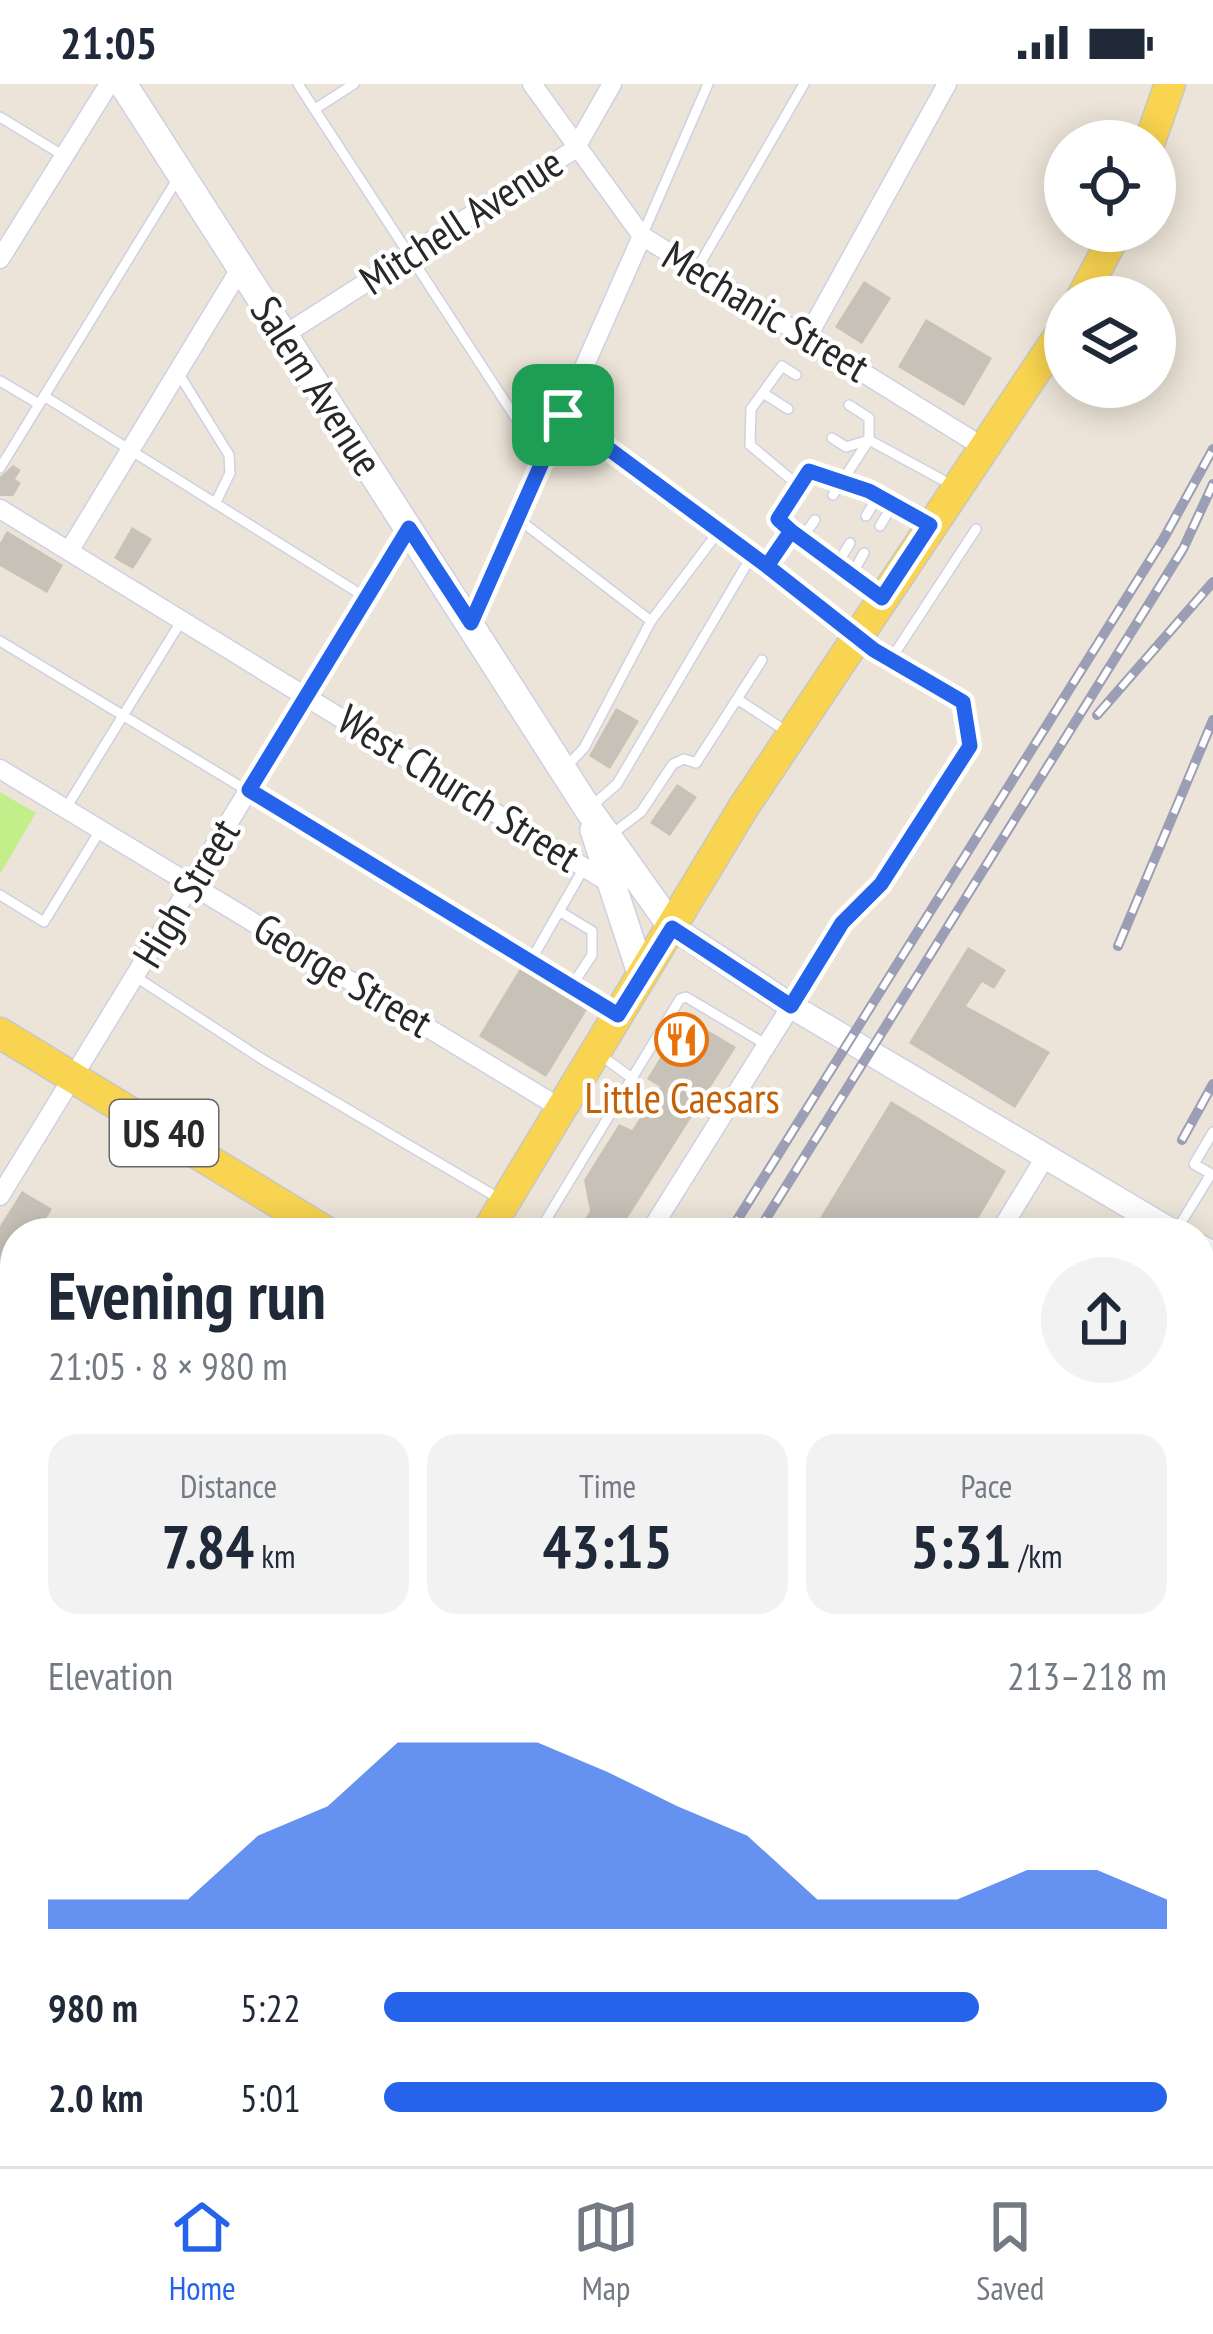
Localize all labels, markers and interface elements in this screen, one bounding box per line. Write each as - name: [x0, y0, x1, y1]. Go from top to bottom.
- text: 21:05: [60, 13, 157, 71]
- map controls: [1044, 120, 1176, 408]
- button: locate: [1044, 120, 1176, 252]
- street label: Mitchell Avenue: [349, 134, 573, 307]
- street label: Mechanic Street: [653, 227, 880, 394]
- button: layers: [1044, 276, 1176, 408]
- street label: Salem Avenue: [239, 286, 396, 486]
- pin: [512, 364, 614, 466]
- icon: arrive: [530, 382, 596, 448]
- street label: West Church Street: [328, 691, 591, 884]
- street label: High Street: [120, 808, 252, 977]
- street label: George Street: [244, 900, 443, 1050]
- restaurant icon: Little Caesars: [654, 1011, 710, 1067]
- place label: Little Caesars: [584, 1070, 780, 1125]
- road number: US 40: [110, 1100, 218, 1166]
- text: Evening run: [48, 1252, 326, 1337]
- button: share: [1041, 1257, 1167, 1383]
- text: 21:05 · 8 × 980 m: [48, 1340, 288, 1391]
- text: Distance: [180, 1464, 277, 1507]
- text: Time: [579, 1464, 636, 1507]
- text: Pace: [960, 1464, 1013, 1507]
- text: 7.84: [161, 1507, 254, 1585]
- text: 43:15: [543, 1507, 672, 1585]
- text: 5:31: [910, 1507, 1012, 1585]
- text: km: [254, 1534, 296, 1577]
- text: /km: [1012, 1534, 1063, 1577]
- text: Elevation: [48, 1650, 173, 1701]
- text: 213–218 m: [1007, 1650, 1167, 1701]
- text: 980 m: [48, 1982, 138, 2033]
- text: 5:22: [240, 1982, 301, 2033]
- text: 2.0 km: [48, 2072, 143, 2123]
- text: 5:01: [240, 2072, 301, 2123]
- tab: Home: [169, 2194, 236, 2309]
- tab: Map: [573, 2194, 639, 2309]
- tab: Saved: [976, 2194, 1044, 2309]

